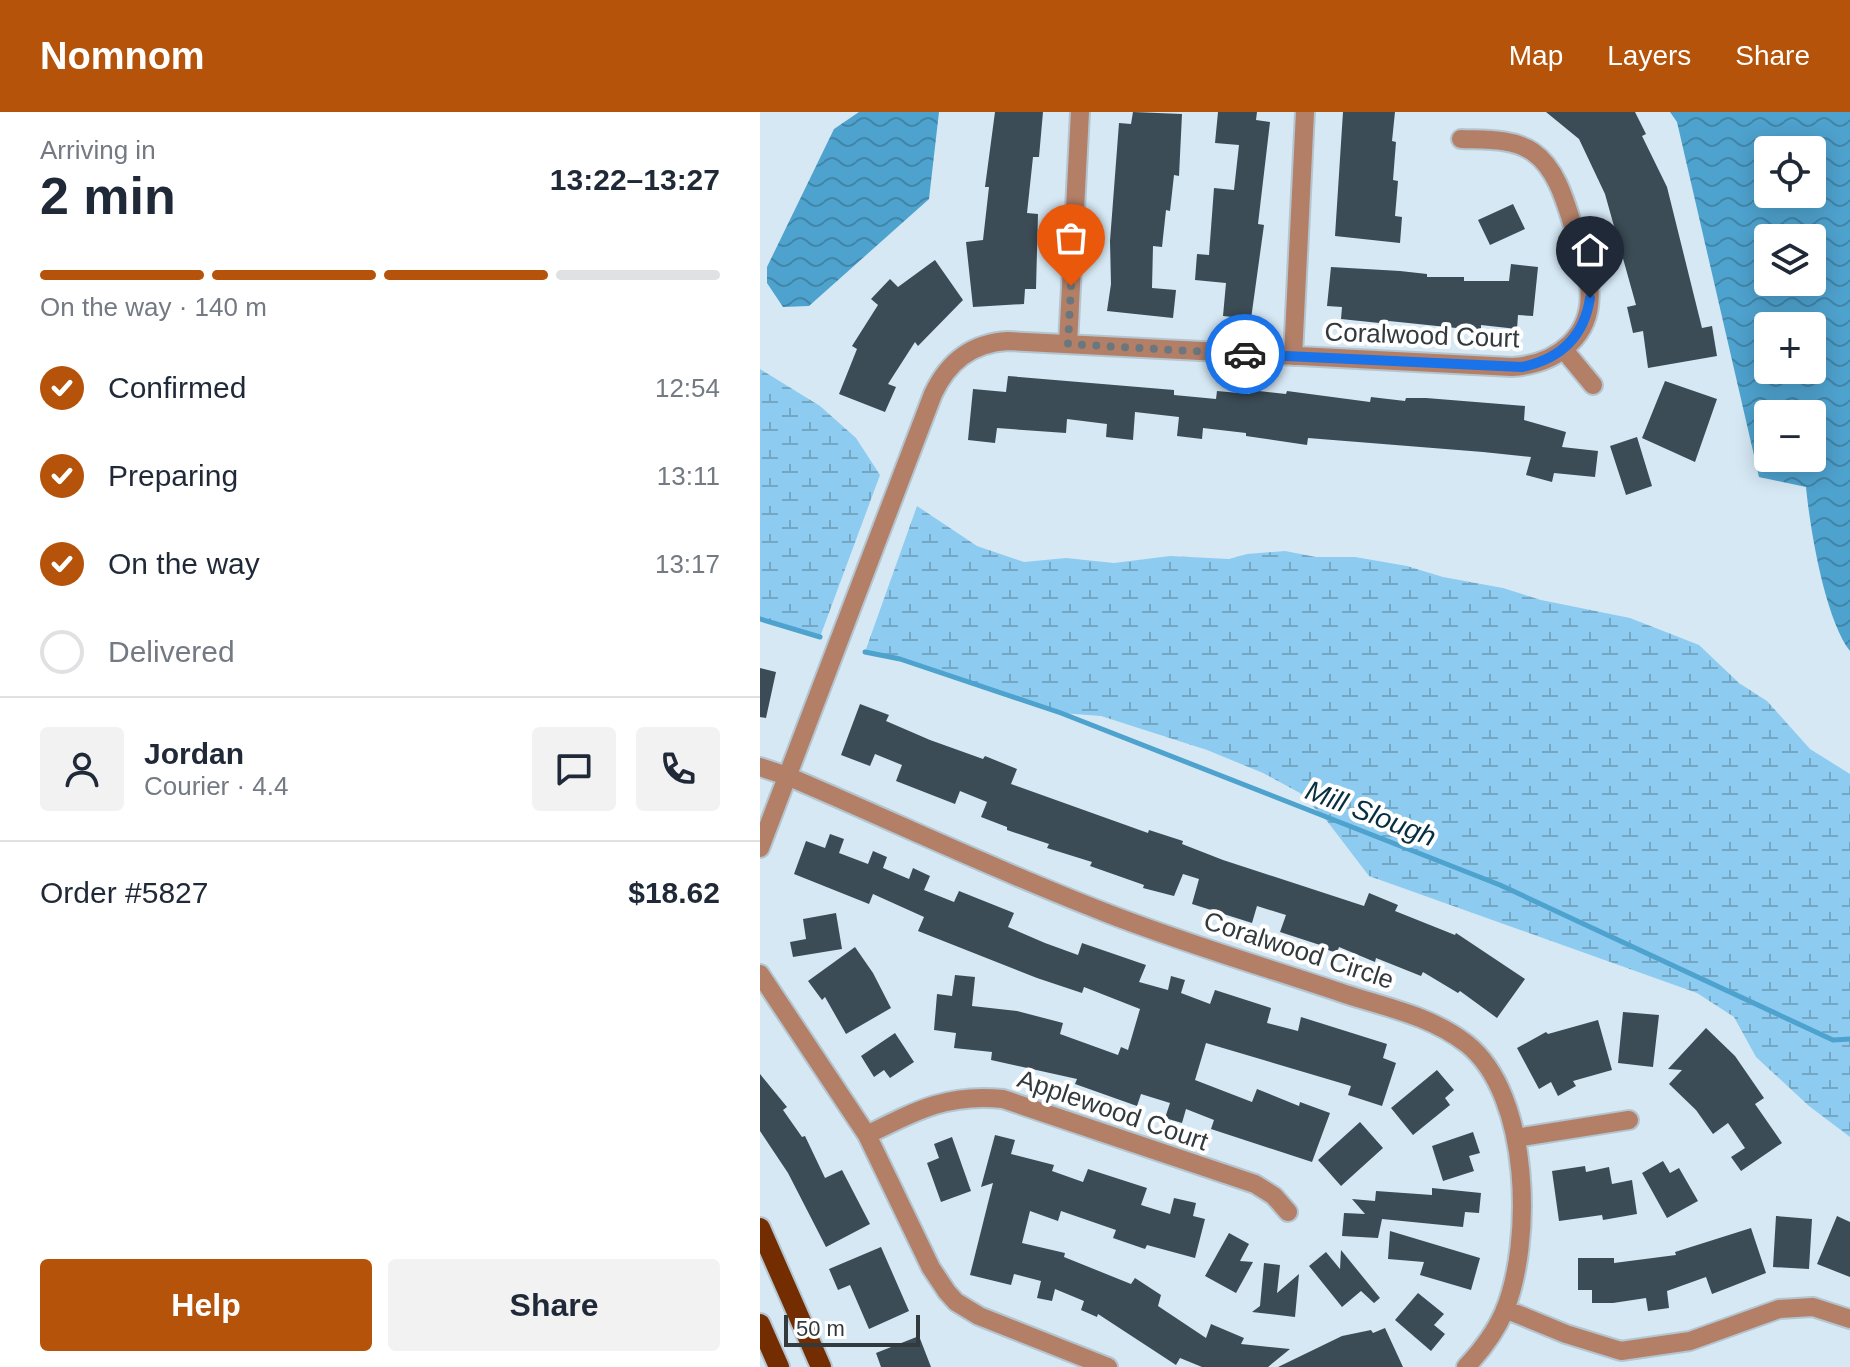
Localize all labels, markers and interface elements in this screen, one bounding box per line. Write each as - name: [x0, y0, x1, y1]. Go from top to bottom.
- text: Nomnom: [40, 35, 205, 77]
- text: Map: [1509, 40, 1563, 71]
- text: Layers: [1607, 40, 1691, 71]
- text: Share: [1735, 40, 1810, 71]
- text: Arriving in: [40, 135, 156, 165]
- map controls: [1754, 136, 1826, 472]
- button: locate: [1754, 136, 1826, 208]
- text: 13:22–13:27: [550, 163, 720, 196]
- text: 2 min: [40, 167, 176, 225]
- pin: [1037, 204, 1105, 286]
- icon: bag: [1049, 216, 1093, 260]
- pin: [1556, 216, 1624, 298]
- button: layers: [1754, 224, 1826, 296]
- icon: home: [1568, 228, 1612, 272]
- text: On the way · 140 m: [40, 292, 267, 322]
- button: +: [1754, 312, 1826, 384]
- courier: [1205, 314, 1285, 394]
- street label: Coralwood Court: [1324, 317, 1521, 353]
- icon: car: [1223, 332, 1267, 376]
- icon: check: [40, 366, 84, 410]
- text: Confirmed: [108, 371, 246, 404]
- text: 12:54: [655, 373, 720, 403]
- button: −: [1754, 400, 1826, 472]
- icon: check: [40, 454, 84, 498]
- text: Preparing: [108, 459, 238, 492]
- text: 13:11: [657, 461, 720, 491]
- icon: check: [40, 542, 84, 586]
- text: On the way: [108, 547, 260, 580]
- text: 13:17: [655, 549, 720, 579]
- text: Delivered: [108, 635, 235, 668]
- button: person: [40, 727, 124, 811]
- button: chat: [532, 727, 616, 811]
- button: phone: [636, 727, 720, 811]
- text: Jordan: [144, 737, 244, 770]
- text: Courier · 4.4: [144, 771, 289, 801]
- water label: Mill Slough: [1301, 774, 1440, 852]
- text: Order #5827: [40, 876, 208, 909]
- text: $18.62: [628, 876, 720, 909]
- street label: Coralwood Circle: [1200, 905, 1398, 995]
- street label: Applewood Court: [1014, 1063, 1213, 1157]
- button: Help: [40, 1259, 372, 1351]
- button: Share: [388, 1259, 720, 1351]
- scale bar: [784, 1311, 920, 1347]
- text: 50 m: [796, 1316, 845, 1341]

